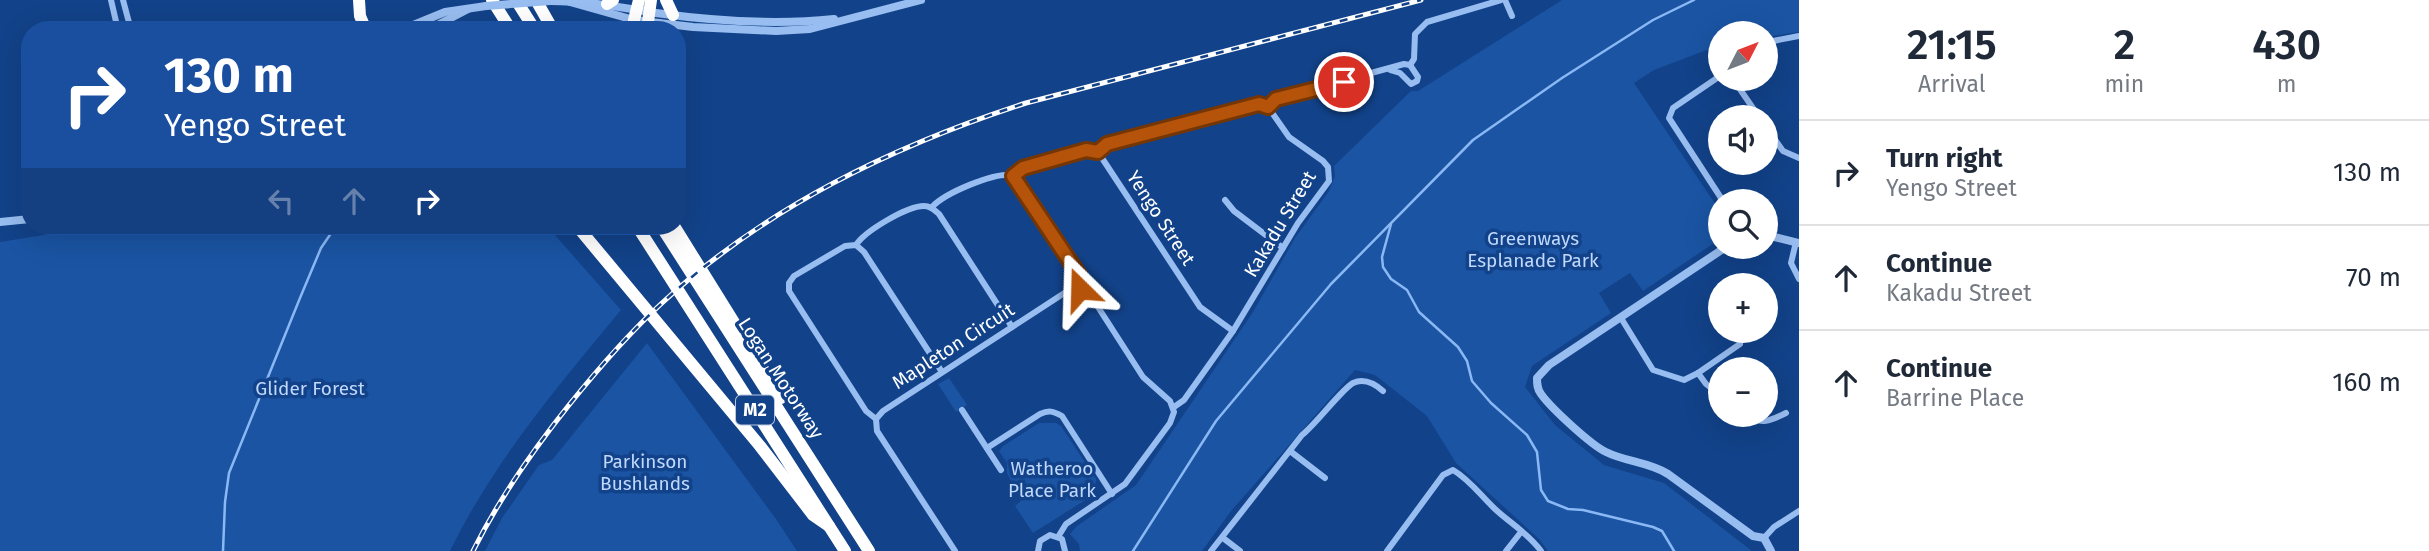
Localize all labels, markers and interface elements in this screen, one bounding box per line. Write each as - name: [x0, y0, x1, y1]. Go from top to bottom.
- text: 21:15: [1907, 20, 1997, 70]
- text: 2: [2114, 20, 2135, 70]
- text: 430: [2252, 20, 2321, 70]
- north arrow: [1708, 21, 1778, 91]
- map controls: [1708, 21, 1778, 427]
- text: 130 m: [164, 46, 294, 105]
- icon: right: [49, 49, 140, 140]
- pin: [1314, 52, 1374, 112]
- icon: arrive: [1325, 63, 1363, 101]
- text: Arrival: [1918, 70, 1985, 98]
- text: min: [2105, 70, 2144, 98]
- text: m: [2277, 70, 2296, 98]
- button: sound: [1708, 105, 1778, 175]
- text: Yengo Street: [164, 106, 346, 144]
- text: Turn right: [1886, 143, 2003, 174]
- icon: right: [1827, 154, 1865, 192]
- text: 130 m: [2333, 157, 2401, 188]
- street label: Yengo Street: [1122, 166, 1200, 270]
- street label: Kakadu Street: [1239, 166, 1321, 281]
- text: Yengo Street: [1886, 174, 2017, 202]
- icon: left: [262, 182, 300, 220]
- icon: ahead: [335, 182, 373, 220]
- icon: right: [408, 182, 446, 220]
- button: search: [1708, 189, 1778, 259]
- park label: Greenways Esplanade Park: [1467, 227, 1599, 272]
- text: Continue: [1886, 248, 1992, 279]
- position arrow: [1043, 252, 1117, 326]
- icon: ahead: [1827, 259, 1865, 297]
- text: 70 m: [2346, 262, 2401, 293]
- button: +: [1708, 273, 1778, 343]
- text: Kakadu Street: [1886, 279, 2031, 307]
- street label: Mapleton Circuit: [888, 298, 1019, 394]
- street label: Logan Motorway: [733, 313, 829, 443]
- text: Continue: [1886, 353, 1992, 384]
- button: −: [1708, 357, 1778, 427]
- icon: ahead: [1827, 364, 1865, 402]
- text: 160 m: [2332, 367, 2401, 398]
- park label: Glider Forest: [255, 377, 365, 400]
- text: Barrine Place: [1886, 384, 2024, 412]
- road number: M2: [736, 396, 774, 424]
- park label: Parkinson Bushlands: [600, 450, 690, 495]
- park label: Watheroo Place Park: [1008, 457, 1096, 502]

